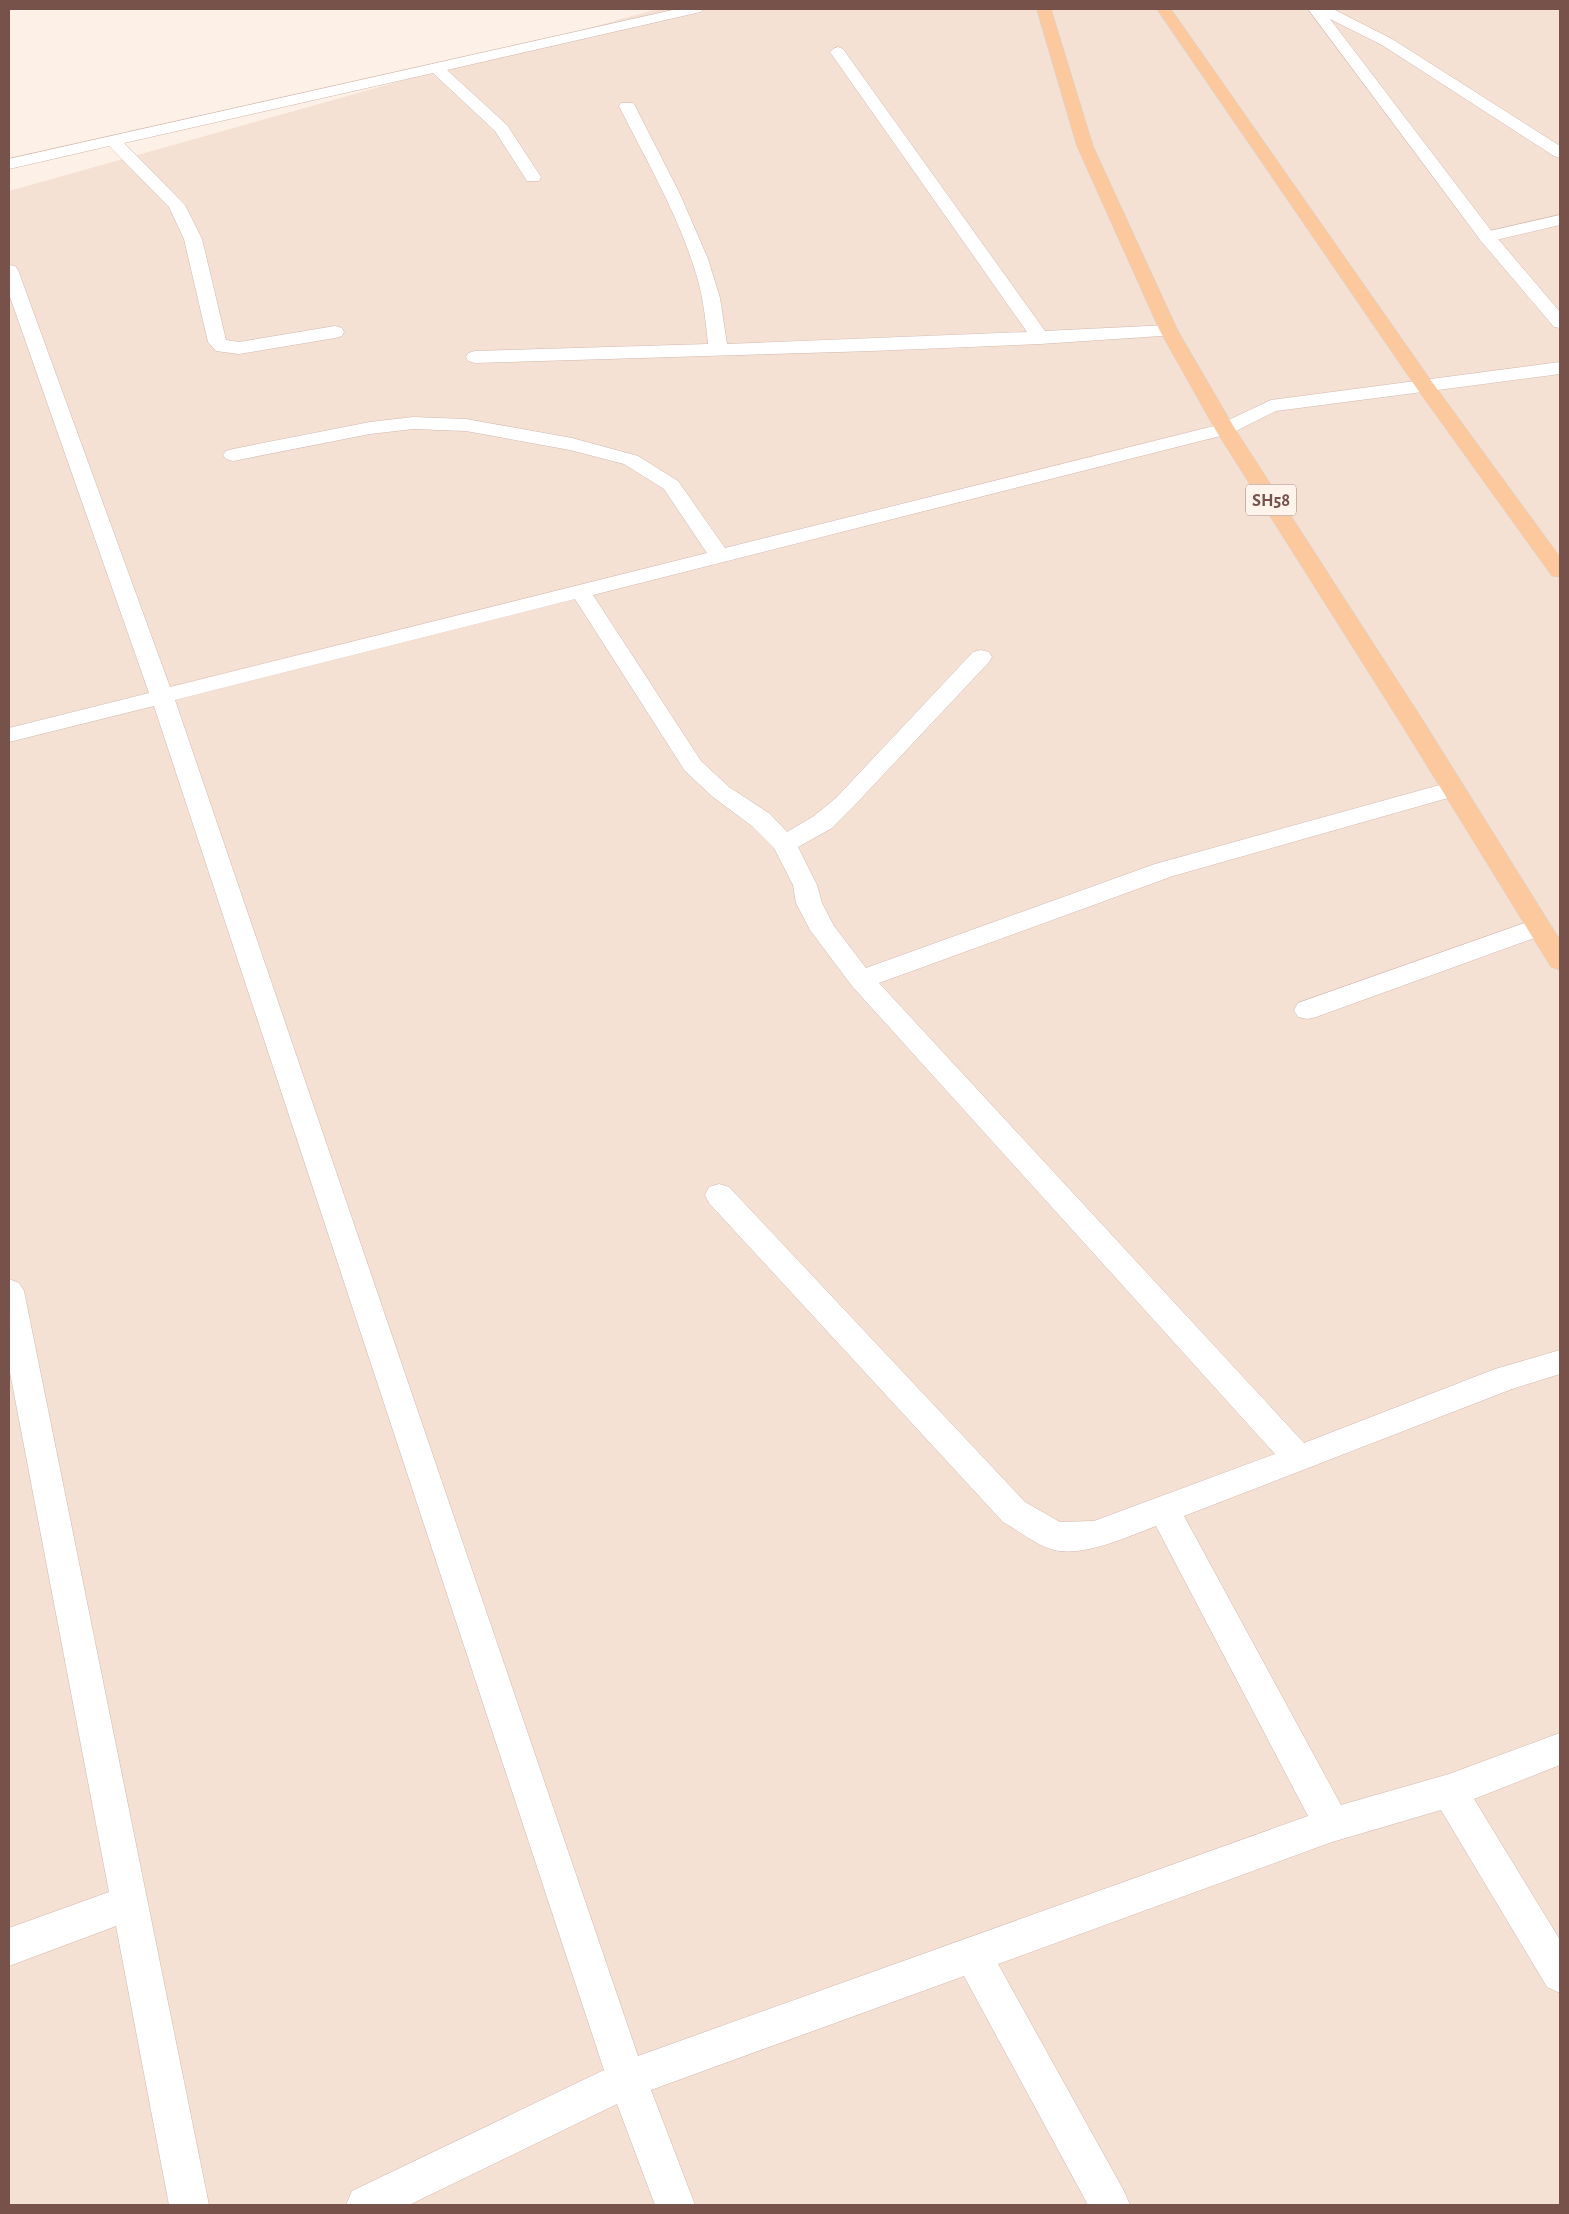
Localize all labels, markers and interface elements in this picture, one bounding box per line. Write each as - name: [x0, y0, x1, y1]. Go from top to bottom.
- road number: SH58: [1246, 484, 1296, 516]

